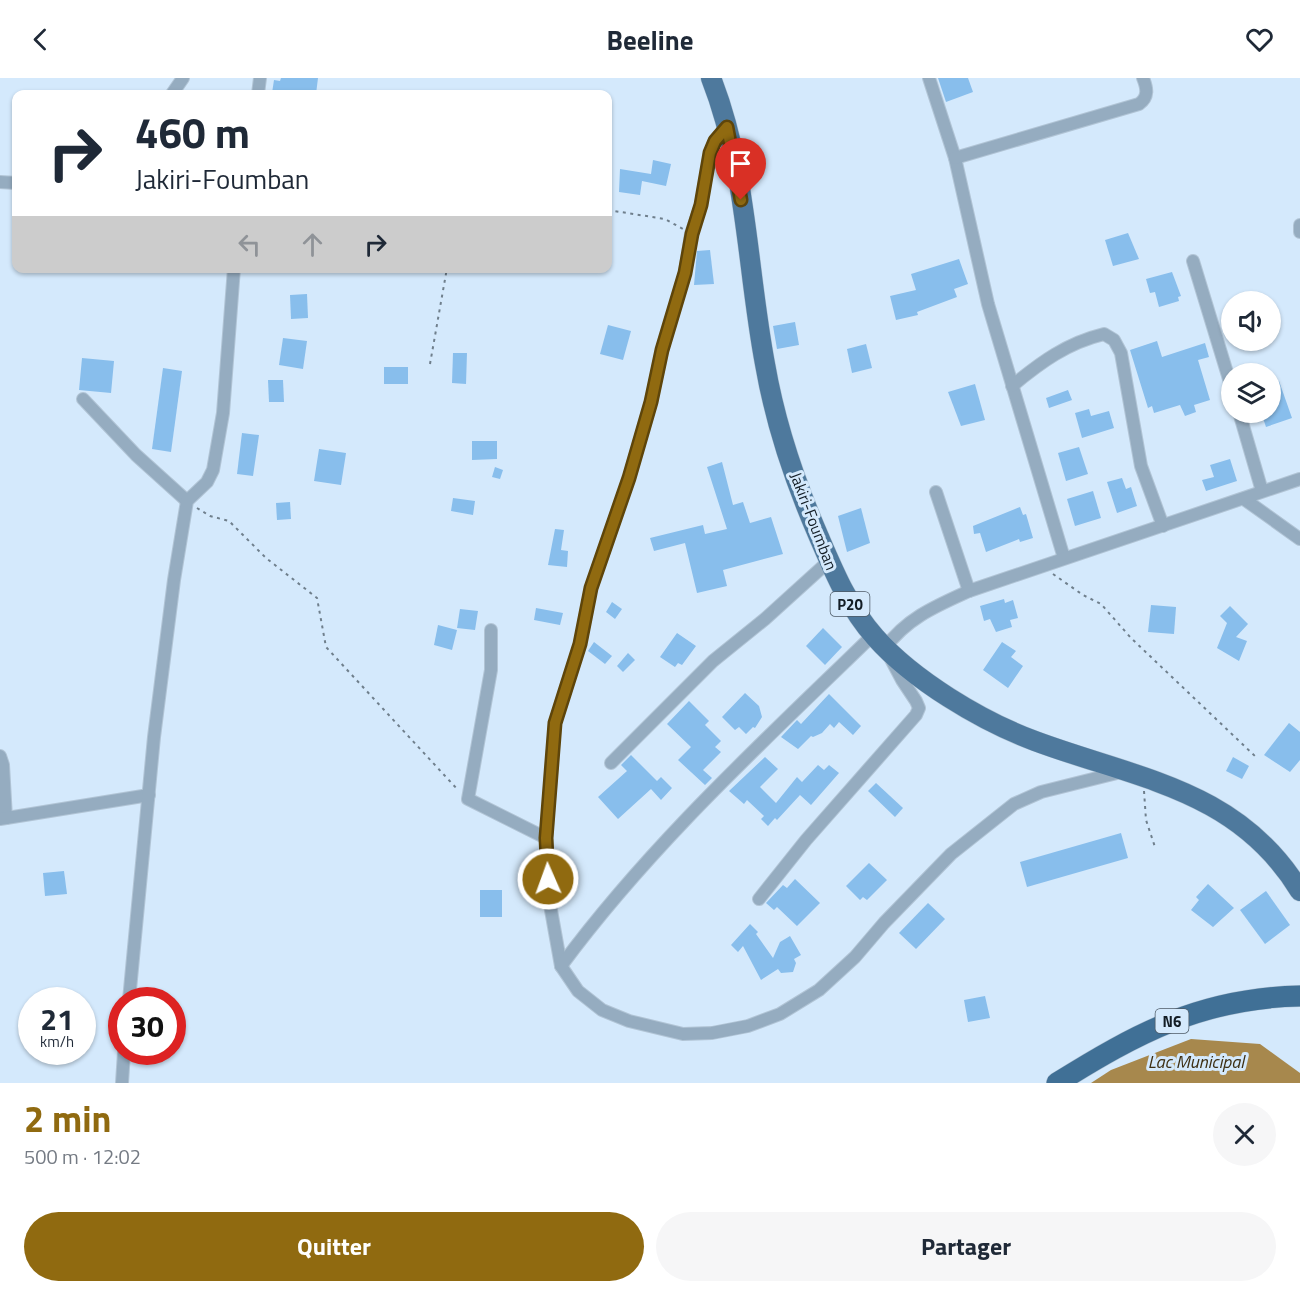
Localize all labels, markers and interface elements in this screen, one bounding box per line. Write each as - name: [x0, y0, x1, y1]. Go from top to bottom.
- text: Beeline: [607, 19, 693, 60]
- icon: back: [24, 23, 57, 56]
- icon: heart: [1243, 23, 1276, 56]
- text: 460 m: [135, 100, 250, 164]
- icon: right: [36, 114, 114, 192]
- pin: [715, 138, 766, 200]
- icon: arrive: [724, 147, 757, 180]
- text: Jakiri-Foumban: [135, 158, 309, 199]
- icon: left: [233, 228, 266, 261]
- icon: ahead: [296, 228, 329, 261]
- icon: right: [359, 228, 392, 261]
- map controls: [1221, 291, 1281, 423]
- button: sound: [1221, 291, 1281, 351]
- button: layers: [1221, 363, 1281, 423]
- street label: Jakiri-Foumban: [784, 468, 844, 574]
- road number: P20: [830, 592, 870, 616]
- position arrow: [516, 847, 580, 911]
- speed limit sign: 30: [108, 987, 186, 1065]
- text: 21: [40, 996, 74, 1042]
- road number: N6: [1156, 1009, 1188, 1033]
- text: km/h: [40, 1030, 74, 1053]
- water label: Lac Municipal: [1148, 1048, 1246, 1075]
- text: 2 min: [24, 1091, 111, 1146]
- button: close: [1213, 1103, 1276, 1166]
- text: 500 m · 12:02: [24, 1141, 141, 1172]
- button: Quitter: [24, 1212, 644, 1281]
- button: Partager: [656, 1212, 1276, 1281]

